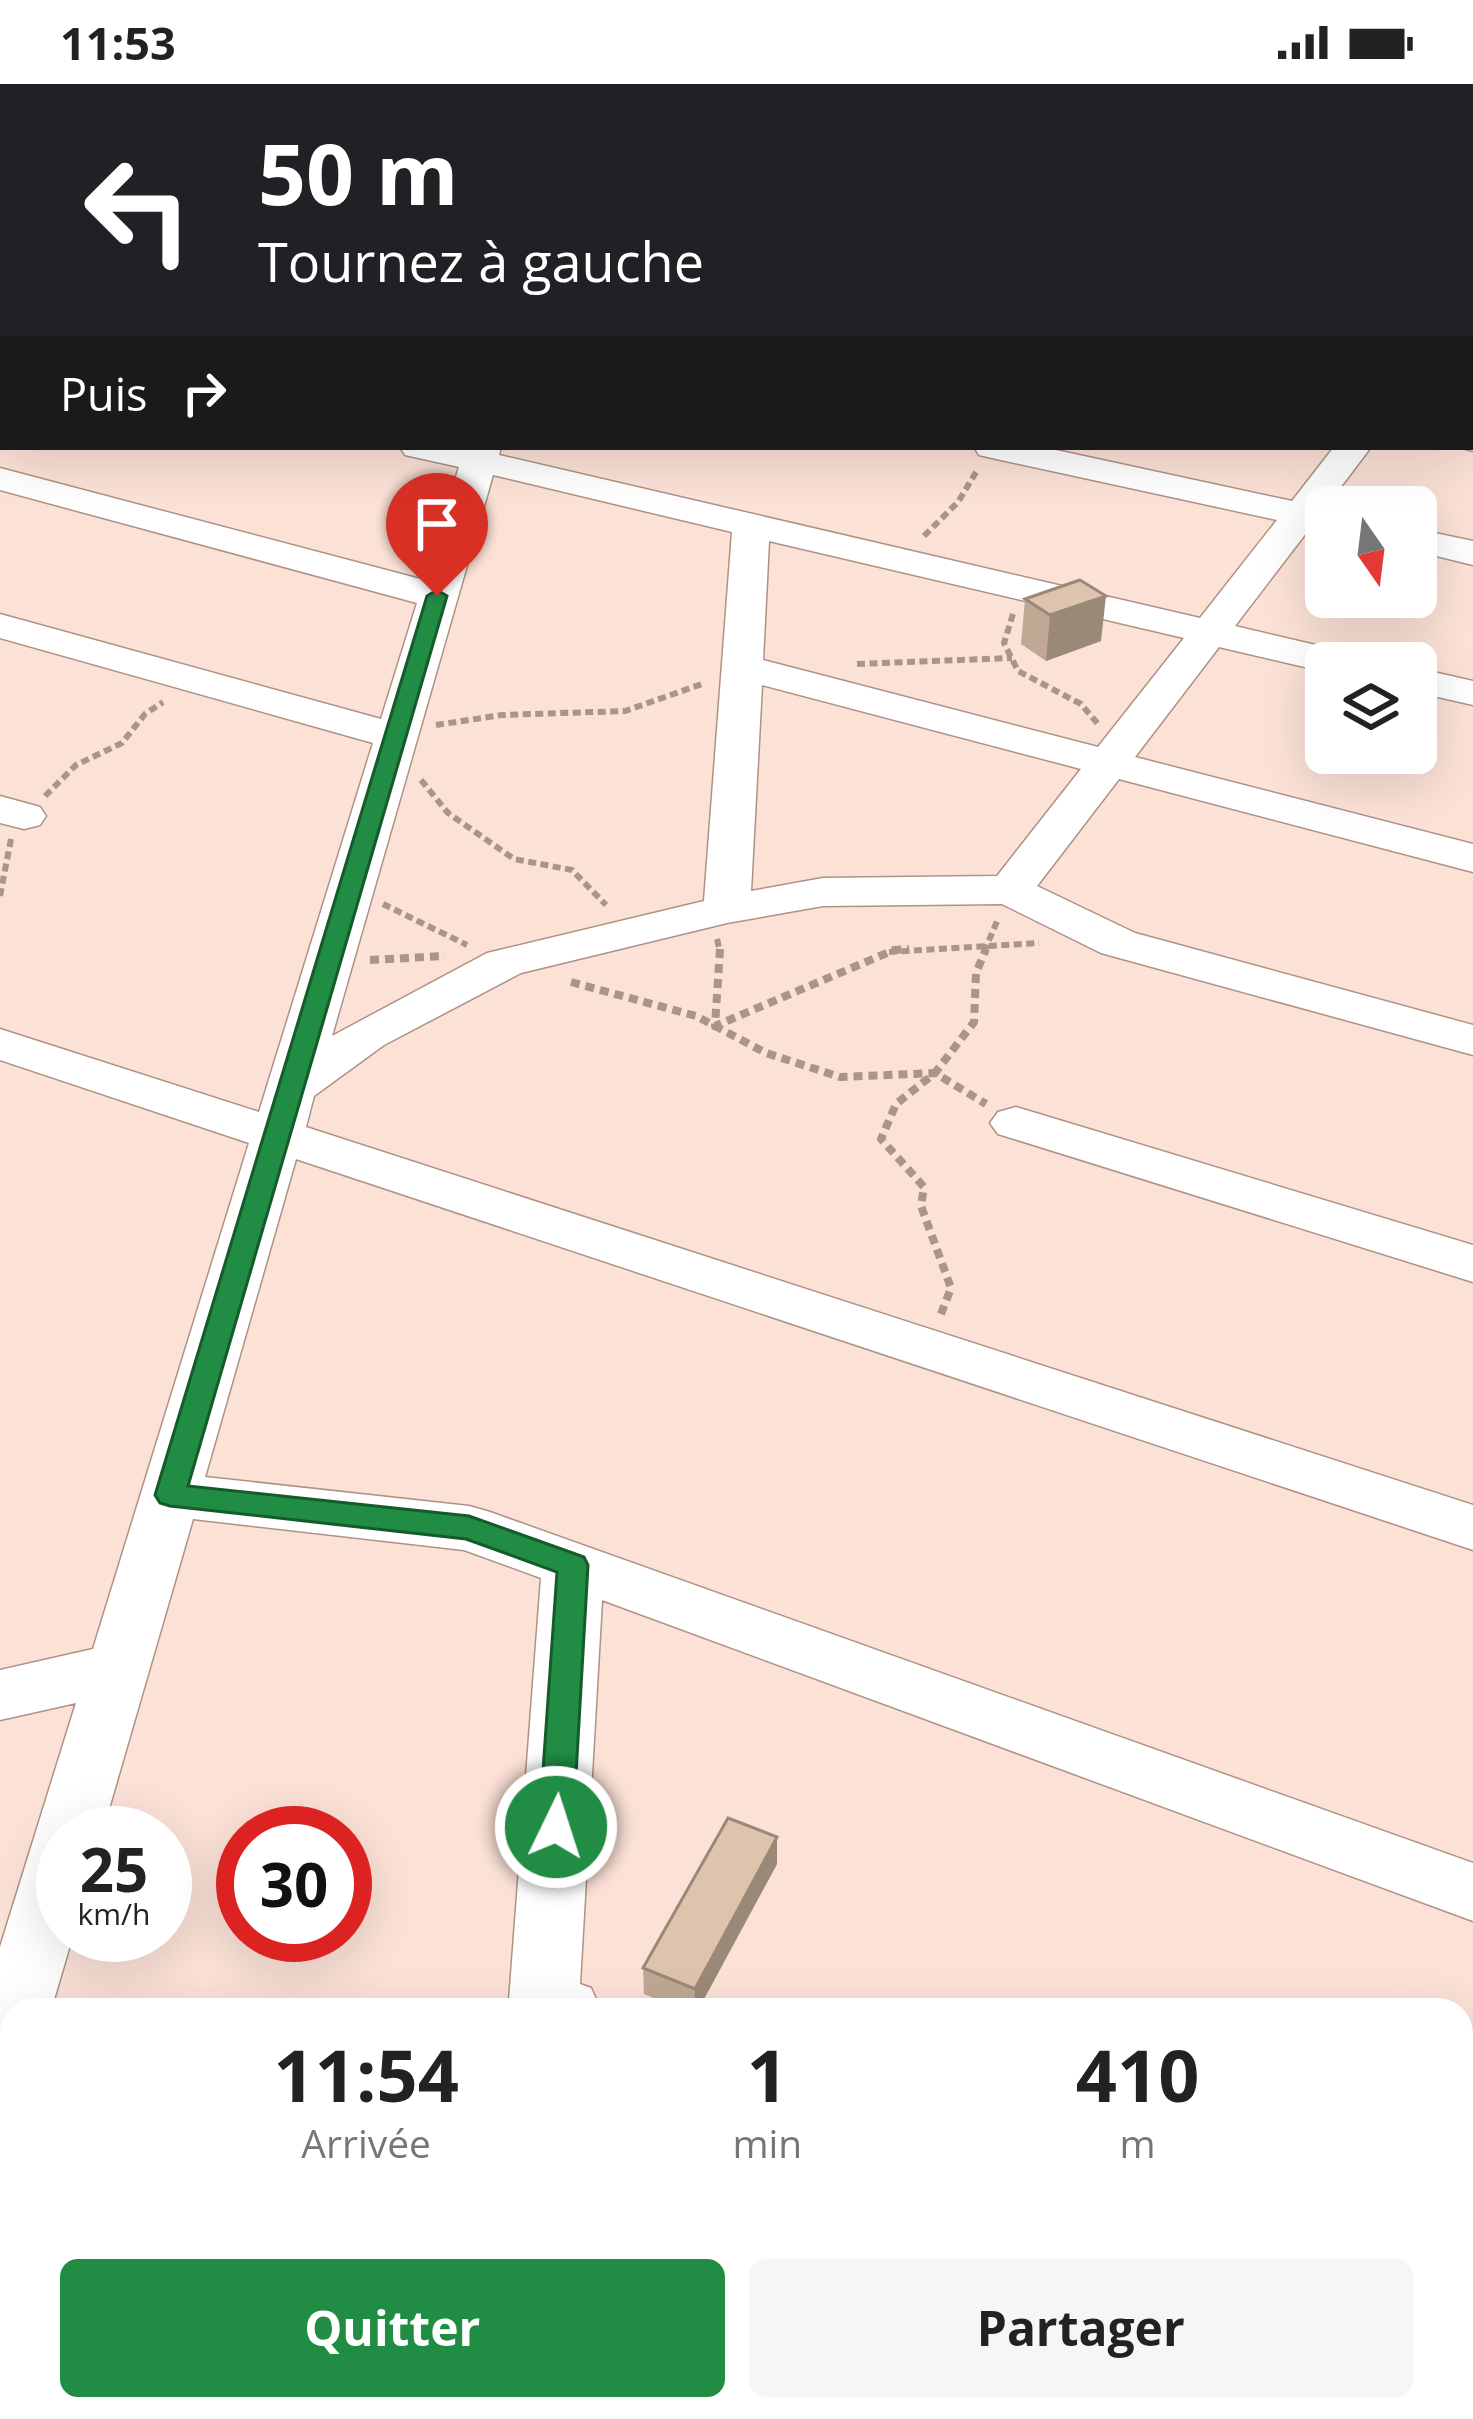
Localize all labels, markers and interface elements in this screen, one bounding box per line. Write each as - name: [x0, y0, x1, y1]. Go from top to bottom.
- text: 11:53: [60, 12, 176, 73]
- text: 50 m: [258, 115, 458, 230]
- icon: left: [60, 132, 216, 288]
- text: Tournez à gauche: [258, 224, 704, 298]
- icon: right: [171, 360, 237, 426]
- text: Puis: [60, 363, 147, 424]
- pin: [386, 473, 488, 596]
- north arrow: [1305, 486, 1437, 618]
- map controls: [1305, 486, 1437, 774]
- icon: arrive: [404, 491, 470, 557]
- button: layers: [1305, 642, 1437, 774]
- position arrow: [493, 1764, 619, 1890]
- speed limit sign: 30: [216, 1806, 372, 1962]
- text: 25: [80, 1828, 148, 1910]
- text: km/h: [78, 1893, 150, 1934]
- text: 11:54: [274, 2025, 459, 2123]
- text: 1: [747, 2025, 788, 2123]
- text: 410: [1076, 2025, 1199, 2123]
- text: Arrivée: [301, 2116, 431, 2169]
- text: min: [732, 2116, 802, 2169]
- text: m: [1120, 2116, 1156, 2169]
- button: Quitter: [60, 2259, 725, 2397]
- button: Partager: [749, 2259, 1413, 2397]

